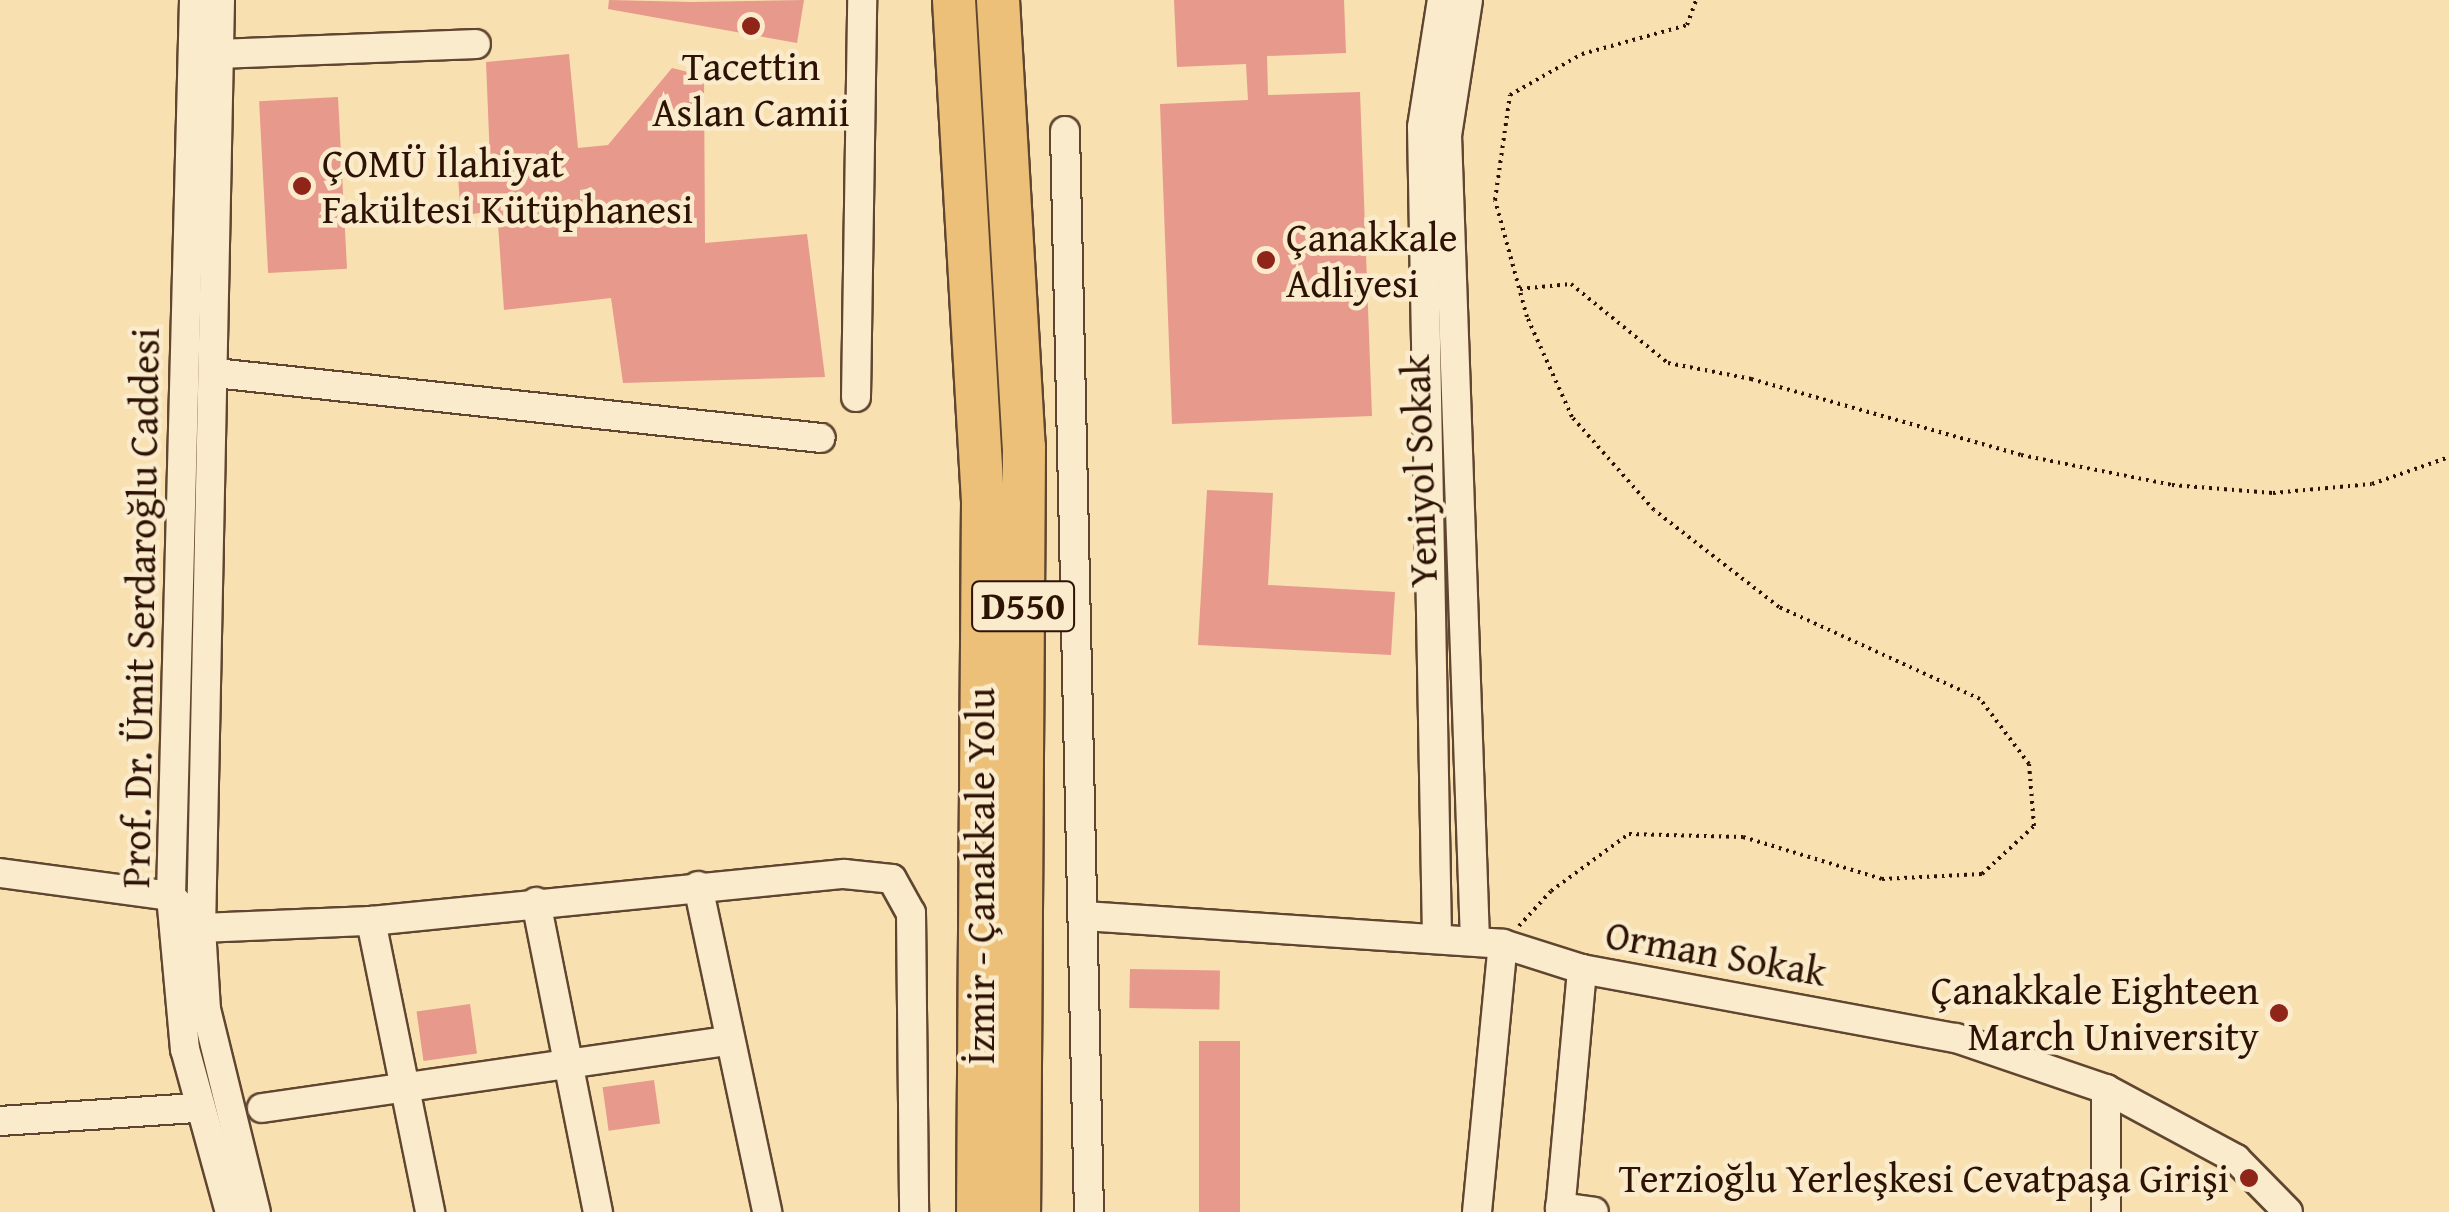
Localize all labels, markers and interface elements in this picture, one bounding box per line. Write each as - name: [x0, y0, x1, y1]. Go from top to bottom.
- marker: Tacettin Aslan Camii: [740, 15, 762, 37]
- place label: Tacettin Aslan Camii: [652, 42, 850, 136]
- place label: ÇOMÜ İlahiyat Fakültesi Kütüphanesi: [322, 139, 693, 233]
- marker: ÇOMÜ İlahiyat Fakültesi Kütüphanesi: [291, 175, 313, 197]
- place label: Çanakkale Adliyesi: [1286, 213, 1458, 307]
- marker: Çanakkale Adliyesi: [1255, 249, 1277, 271]
- street label: Prof. Dr. Ümit Serdaroğlu Caddesi: [111, 327, 169, 889]
- street label: Yeniyol Sokak: [1391, 354, 1447, 588]
- road number: D550: [970, 573, 1076, 639]
- street label: İzmir - Çanakkale Yolu: [956, 688, 1004, 1064]
- street label: Orman Sokak: [1602, 910, 1830, 996]
- place label: Çanakkale Eighteen March University: [1931, 966, 2259, 1060]
- marker: Çanakkale Eighteen March University: [2268, 1002, 2290, 1024]
- place label: Terzioğlu Yerleşkesi Cevatpaşa Girişi: [1619, 1154, 2229, 1202]
- marker: Terzioğlu Yerleşkesi Cevatpaşa Girişi: [2238, 1167, 2260, 1189]

